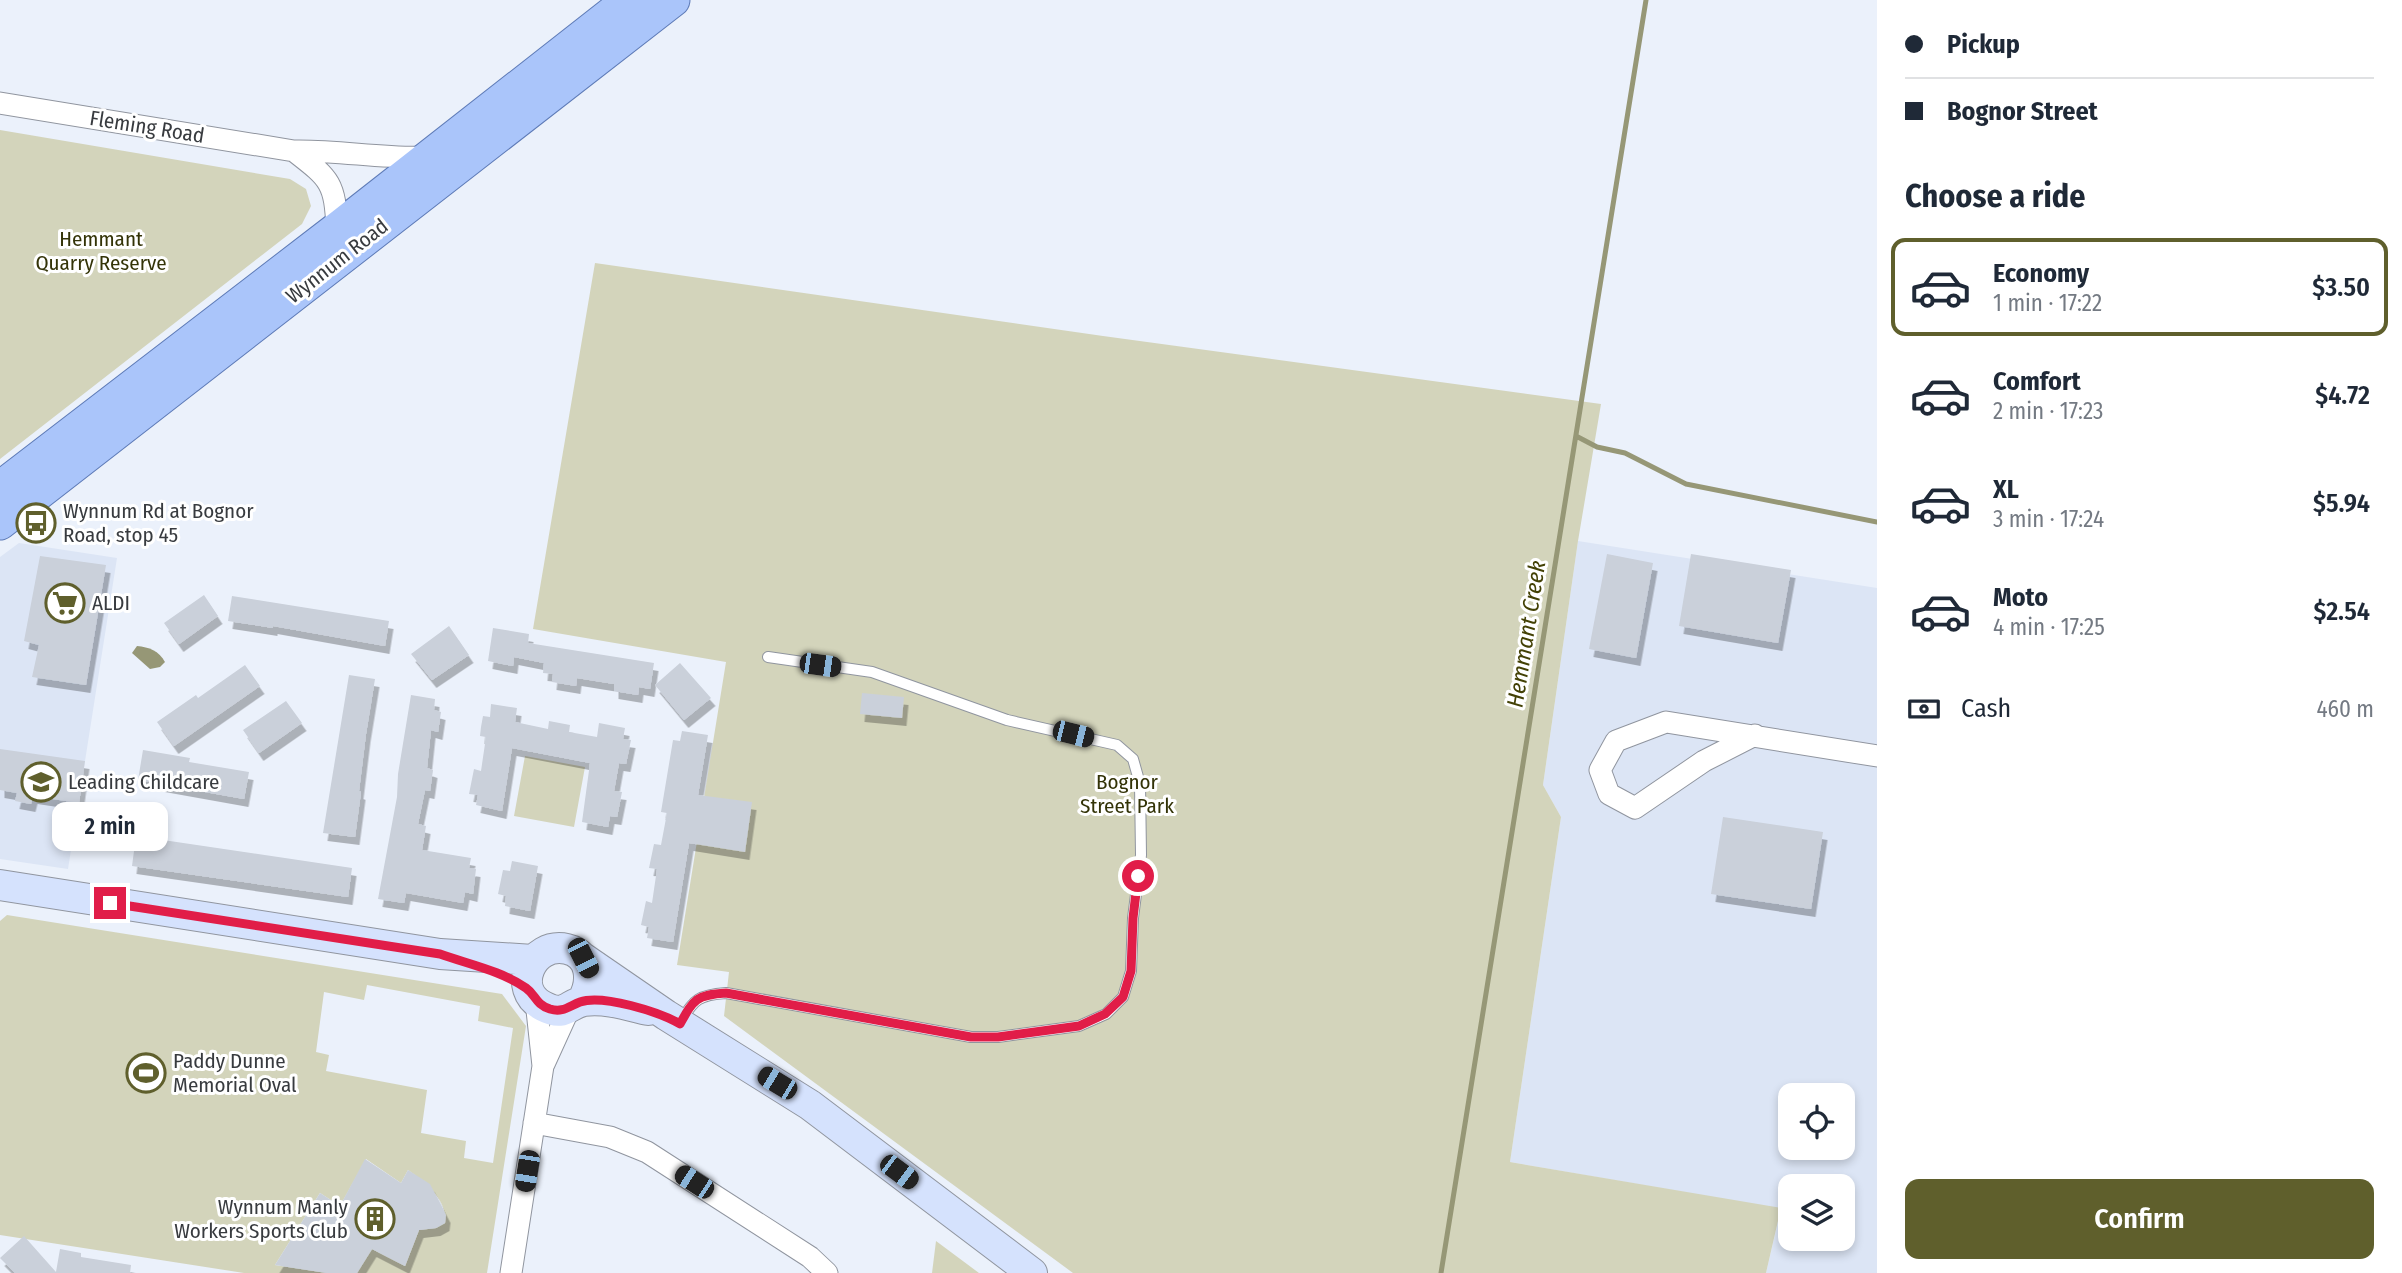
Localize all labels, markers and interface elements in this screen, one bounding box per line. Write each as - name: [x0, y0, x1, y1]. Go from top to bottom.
- text: Pickup: [1947, 29, 2020, 60]
- text: Bognor Street: [1947, 96, 2098, 127]
- street label: Fleming Road: [88, 105, 206, 149]
- text: Choose a ride: [1905, 177, 2086, 215]
- street label: Wynnum Road: [281, 213, 393, 309]
- park label: Hemmant Quarry Reserve: [35, 226, 167, 276]
- icon: car: [1909, 256, 1972, 319]
- text: Economy: [1993, 258, 2089, 289]
- text: $3.50: [2312, 272, 2370, 303]
- text: 1 min · 17:22: [1993, 289, 2102, 317]
- icon: car: [1909, 364, 1972, 427]
- text: Comfort: [1993, 366, 2081, 397]
- text: $4.72: [2315, 380, 2370, 411]
- text: 2 min · 17:23: [1993, 397, 2103, 425]
- icon: car: [1909, 472, 1972, 535]
- text: XL: [1993, 474, 2019, 505]
- text: $5.94: [2313, 488, 2370, 519]
- place label: Wynnum Rd at Bognor Road, stop 45: [63, 498, 254, 548]
- bus stop icon: Wynnum Rd at Bognor Road, stop 45: [15, 502, 57, 544]
- text: 3 min · 17:24: [1993, 505, 2104, 533]
- water label: Hemmant Creek: [1501, 559, 1551, 709]
- icon: car: [1909, 580, 1972, 643]
- supermarket icon: ALDI: [44, 582, 86, 624]
- text: Moto: [1993, 582, 2048, 613]
- place label: ALDI: [92, 590, 130, 616]
- text: $2.54: [2314, 596, 2370, 627]
- text: 4 min · 17:25: [1993, 613, 2105, 641]
- car: [798, 652, 843, 678]
- icon: cash: [1905, 690, 1943, 728]
- text: Cash: [1961, 693, 2011, 724]
- text: 460 m: [2316, 695, 2374, 723]
- car: [1051, 719, 1096, 749]
- school or university icon: Leading Childcare: [20, 761, 62, 803]
- place label: Leading Childcare: [68, 769, 219, 795]
- park label: Bognor Street Park: [1080, 769, 1174, 819]
- callout: 2 min: [52, 802, 168, 850]
- text: 2 min: [84, 812, 136, 840]
- route start: [1122, 860, 1154, 892]
- route end: [94, 887, 126, 919]
- car: [565, 935, 602, 981]
- place label: Paddy Dunne Memorial Oval: [173, 1048, 297, 1098]
- sports icon: Paddy Dunne Memorial Oval: [125, 1052, 167, 1094]
- car: [754, 1063, 801, 1103]
- map controls: [1778, 1083, 1855, 1251]
- button: locate: [1778, 1083, 1855, 1160]
- car: [514, 1149, 541, 1193]
- car: [876, 1151, 923, 1193]
- car: [671, 1162, 718, 1202]
- button: layers: [1778, 1174, 1855, 1251]
- button: Confirm: [1905, 1179, 2374, 1259]
- place label: Wynnum Manly Workers Sports Club: [174, 1194, 349, 1244]
- building icon: Wynnum Manly Workers Sports Club: [354, 1198, 396, 1240]

